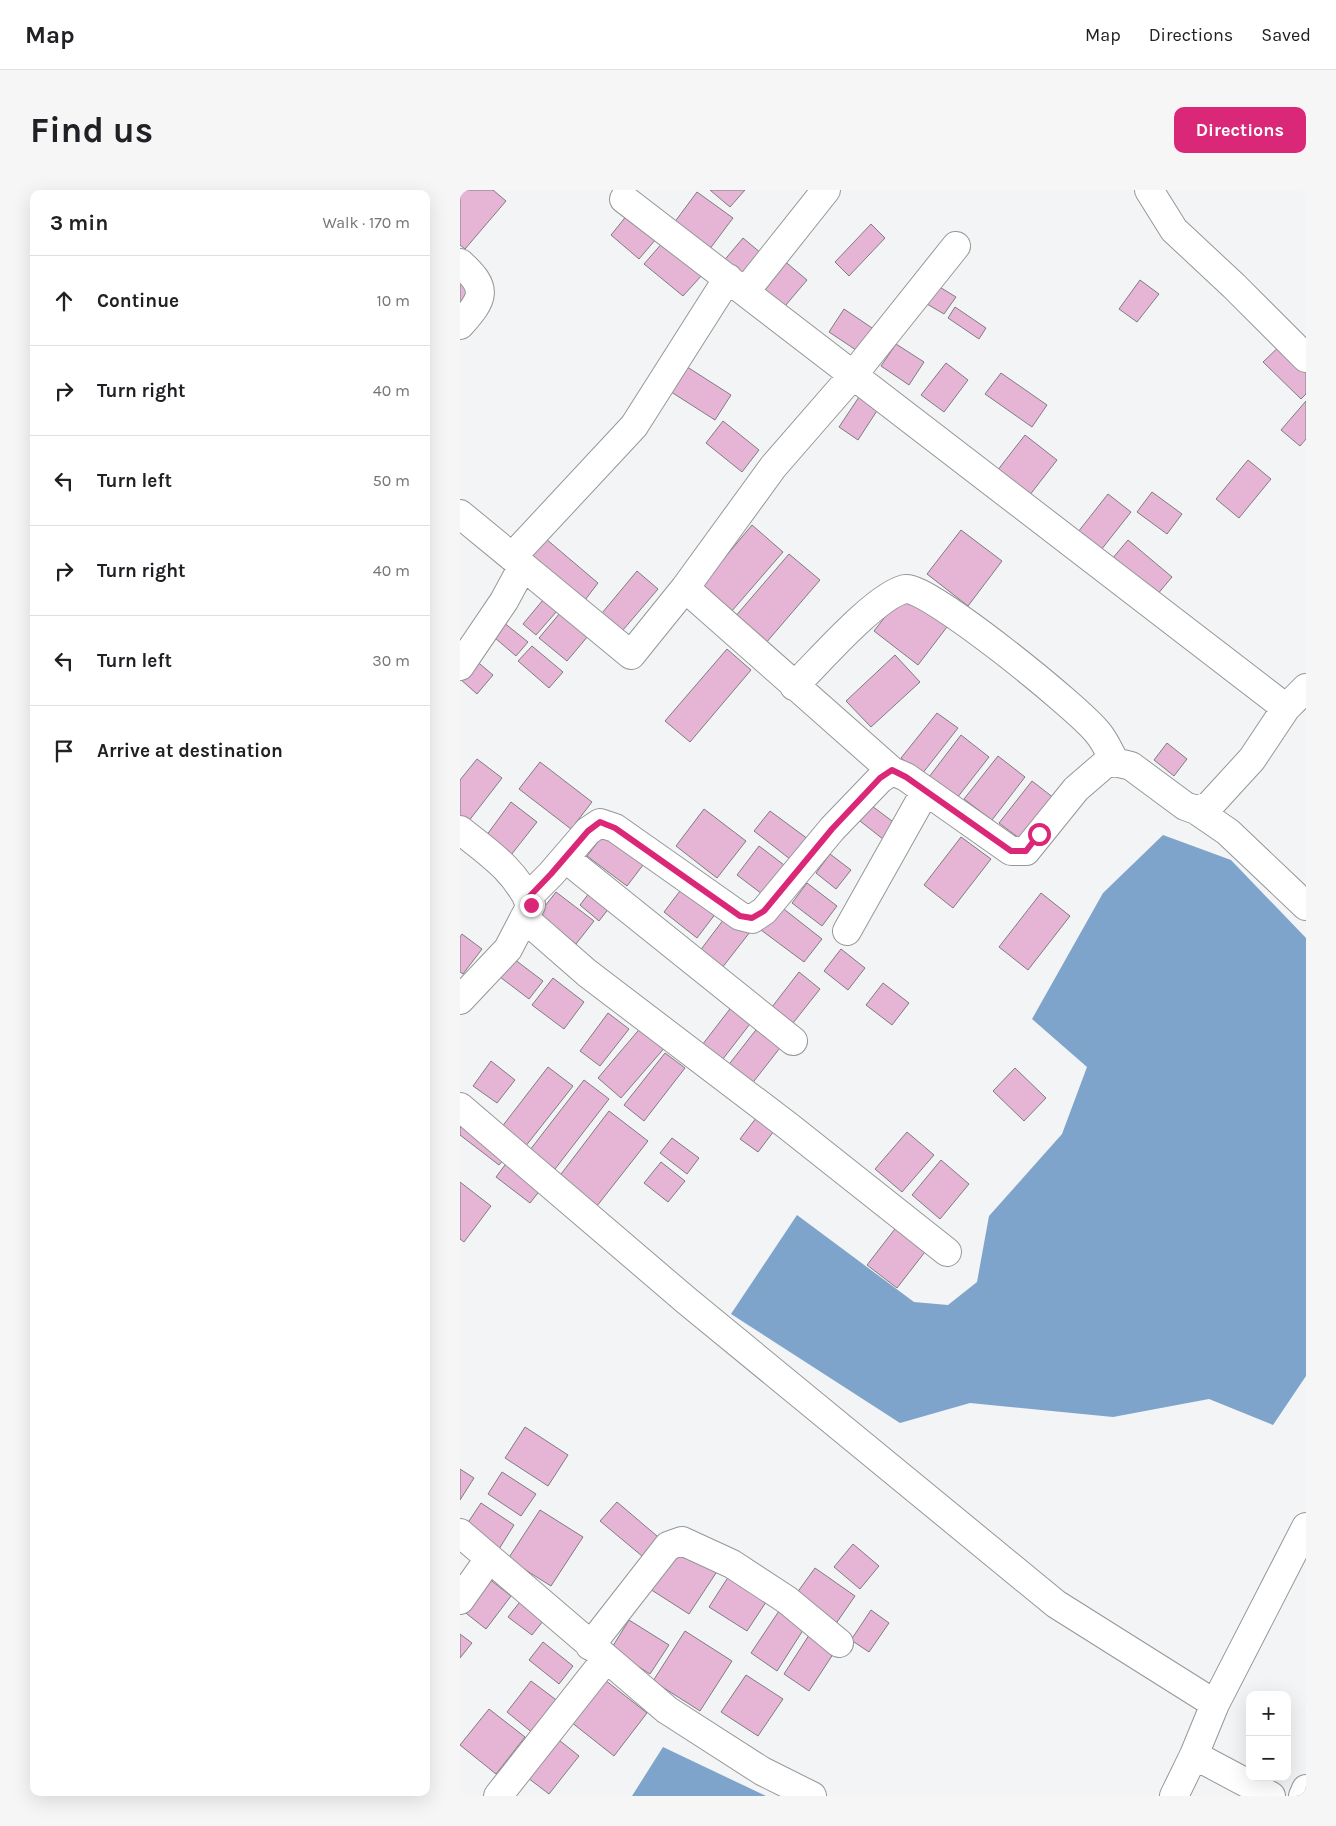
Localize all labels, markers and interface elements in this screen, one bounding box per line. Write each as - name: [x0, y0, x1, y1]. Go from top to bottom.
- text: Map: [25, 21, 75, 49]
- text: Map: [1085, 24, 1121, 46]
- text: Directions: [1149, 24, 1233, 46]
- text: Saved: [1261, 24, 1311, 46]
- button: Directions: [1174, 107, 1306, 153]
- text: Find us: [30, 110, 153, 151]
- text: 3 min: [50, 211, 108, 235]
- text: Walk · 170 m: [322, 213, 410, 232]
- icon: ahead: [50, 287, 78, 315]
- text: Continue: [97, 290, 179, 312]
- text: 10 m: [376, 291, 410, 310]
- icon: right: [50, 377, 78, 405]
- text: Turn right: [97, 380, 186, 402]
- text: 40 m: [373, 381, 410, 400]
- icon: left: [50, 467, 78, 495]
- text: Turn left: [97, 470, 172, 492]
- text: 50 m: [373, 471, 410, 490]
- icon: right: [50, 557, 78, 585]
- text: Turn right: [97, 560, 186, 582]
- text: 40 m: [373, 561, 410, 580]
- icon: left: [50, 647, 78, 675]
- text: Turn left: [97, 650, 172, 672]
- text: 30 m: [372, 651, 410, 670]
- icon: arrive: [50, 737, 78, 765]
- text: Arrive at destination: [97, 740, 283, 762]
- route start: [1028, 823, 1051, 846]
- route end: [520, 894, 543, 917]
- map controls: [1246, 1691, 1291, 1781]
- button: +: [1246, 1691, 1291, 1736]
- button: −: [1246, 1736, 1291, 1781]

